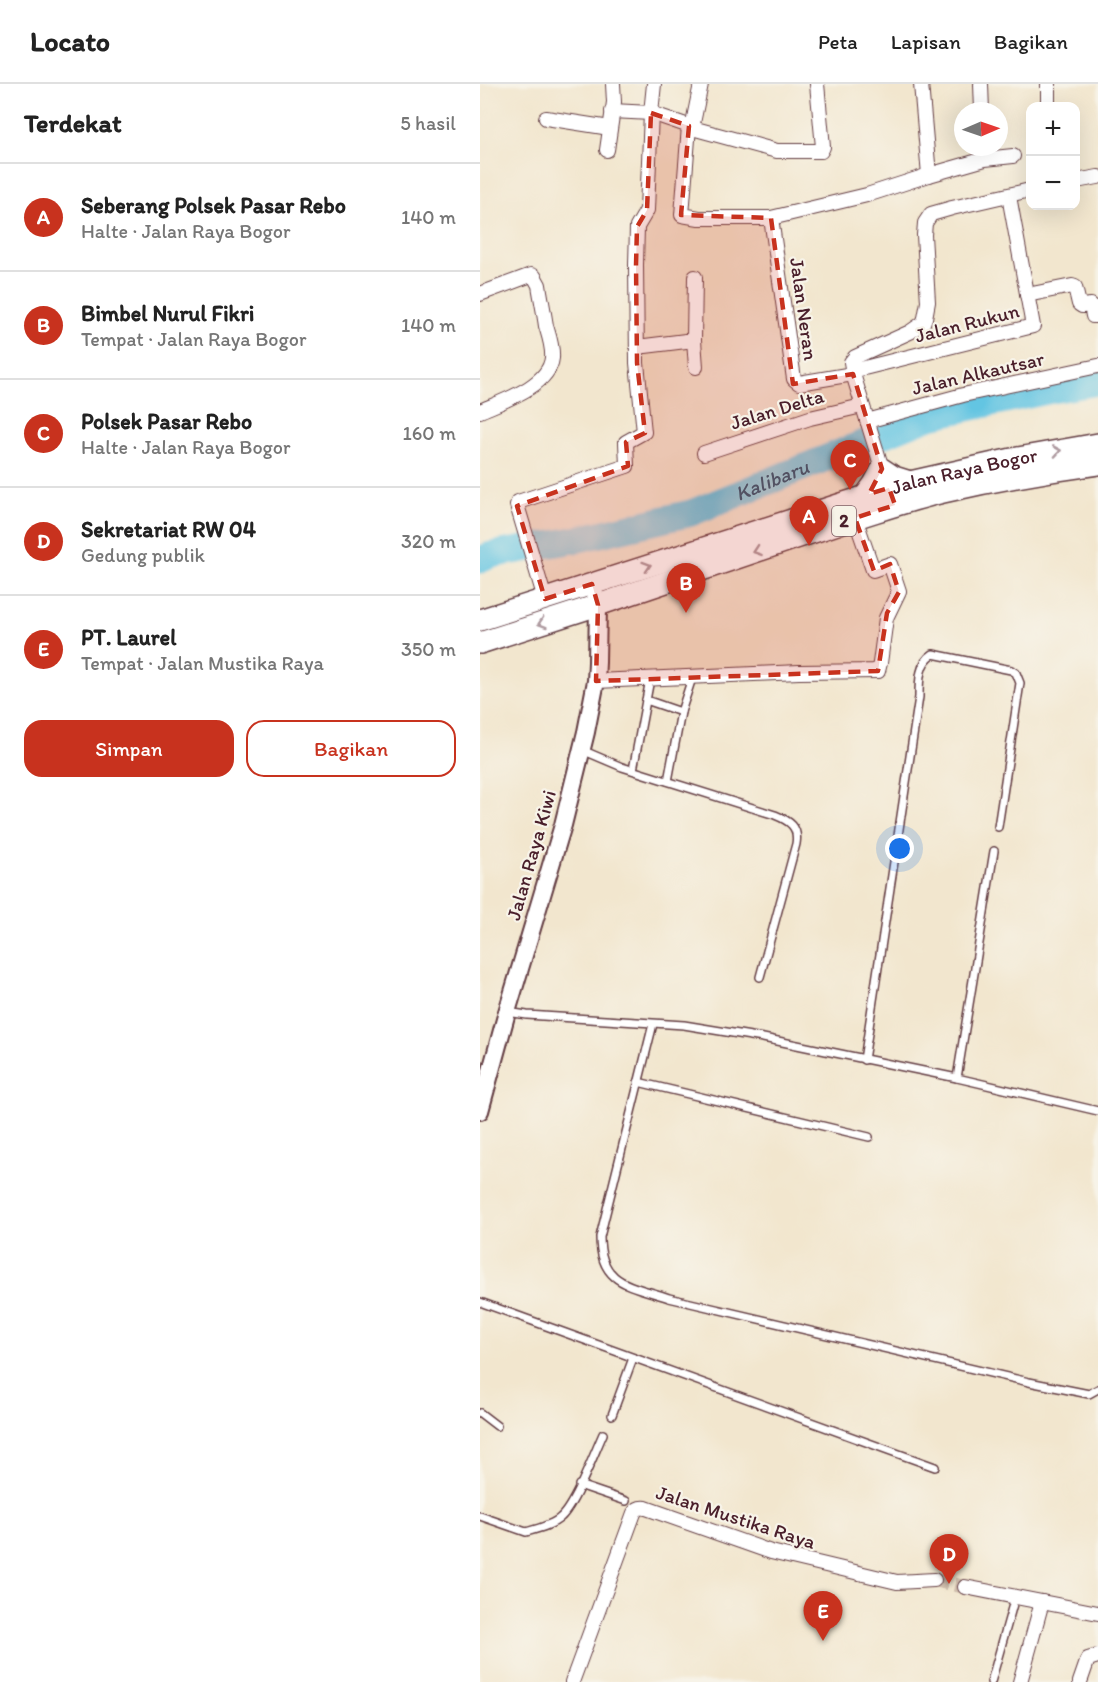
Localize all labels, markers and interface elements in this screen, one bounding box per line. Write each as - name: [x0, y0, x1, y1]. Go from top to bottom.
- text: Locato: [30, 24, 110, 58]
- text: Peta: [818, 29, 858, 54]
- text: Lapisan: [891, 29, 961, 54]
- text: Bagikan: [994, 29, 1068, 54]
- north arrow: [954, 102, 1008, 156]
- map controls: [1026, 102, 1080, 210]
- button: +: [1026, 102, 1080, 156]
- text: Terdekat: [24, 107, 122, 139]
- text: 5 hasil: [400, 111, 456, 135]
- button: −: [1026, 156, 1080, 210]
- text: Seberang Polsek Pasar Rebo: [81, 192, 346, 219]
- text: A: [37, 205, 50, 229]
- text: 140 m: [401, 205, 456, 229]
- text: Halte · Jalan Raya Bogor: [81, 219, 291, 243]
- street label: Jalan Neran: [785, 256, 823, 362]
- street label: Jalan Rukun: [912, 298, 1022, 348]
- text: Bimbel Nurul Fikri: [81, 300, 254, 327]
- text: B: [37, 313, 50, 337]
- text: 140 m: [401, 313, 456, 337]
- text: Tempat · Jalan Raya Bogor: [81, 327, 306, 351]
- street label: Jalan Alkautsar: [910, 346, 1046, 400]
- street label: Jalan Delta: [727, 383, 827, 435]
- text: Polsek Pasar Rebo: [81, 408, 252, 435]
- text: C: [37, 421, 50, 445]
- text: 160 m: [403, 421, 456, 445]
- text: Halte · Jalan Raya Bogor: [81, 435, 291, 459]
- pin: C: [830, 440, 869, 490]
- street label: Jalan Raya Bogor: [888, 443, 1039, 499]
- one-way arrow: [1052, 445, 1061, 457]
- water label: Kalibaru: [731, 453, 813, 506]
- pin: A: [790, 496, 828, 546]
- road number: 2: [832, 506, 856, 536]
- text: Sekretariat RW 04: [81, 516, 256, 543]
- text: D: [37, 529, 50, 553]
- text: 320 m: [401, 529, 456, 553]
- text: Gedung publik: [81, 543, 205, 567]
- one-way arrow: [752, 544, 763, 556]
- one-way arrow: [641, 561, 652, 574]
- pin: B: [666, 564, 706, 613]
- one-way arrow: [537, 616, 548, 628]
- text: PT. Laurel: [81, 624, 176, 651]
- text: E: [38, 637, 49, 661]
- text: 350 m: [401, 637, 456, 661]
- text: Tempat · Jalan Mustika Raya: [81, 651, 324, 675]
- button: Simpan: [24, 720, 234, 777]
- button: Bagikan: [246, 720, 456, 777]
- street label: Jalan Raya Kiwi: [501, 787, 561, 923]
- your location: [885, 834, 914, 863]
- street label: Jalan Mustika Raya: [653, 1480, 819, 1554]
- pin: D: [930, 1534, 968, 1584]
- pin: E: [804, 1592, 842, 1641]

